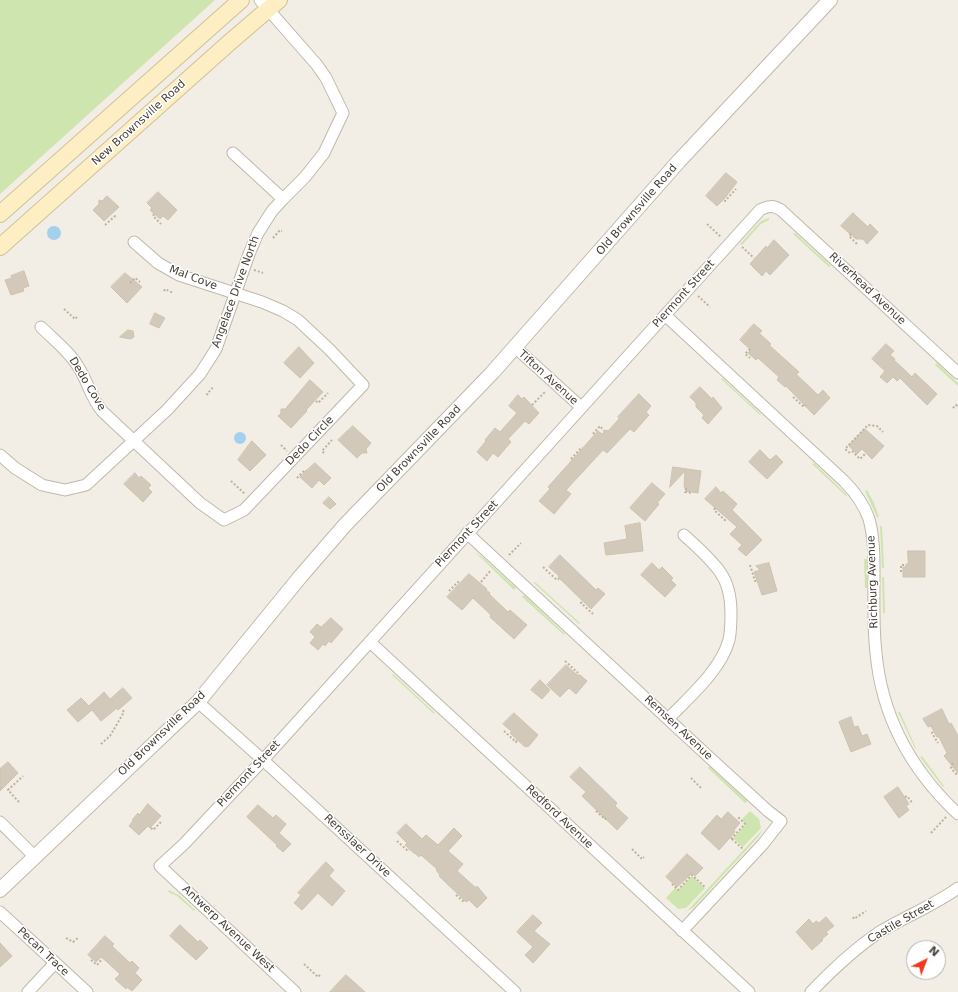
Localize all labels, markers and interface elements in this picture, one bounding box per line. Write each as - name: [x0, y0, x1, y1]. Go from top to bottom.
- street label: New Brownsville Road: [90, 78, 188, 168]
- street label: Old Brownsville Road: [594, 162, 680, 258]
- street label: Angelace Drive North: [210, 234, 262, 350]
- street label: Riverhead Avenue: [826, 250, 908, 328]
- street label: Piermont Street: [650, 258, 718, 330]
- street label: Mal Cove: [167, 263, 219, 293]
- street label: Tifton Avenue: [516, 348, 580, 408]
- street label: Dedo Cove: [66, 355, 108, 413]
- street label: Old Brownsville Road: [374, 403, 464, 495]
- street label: Dedo Circle: [283, 414, 337, 468]
- street label: Piermont Street: [433, 498, 501, 570]
- street label: Richburg Avenue: [865, 535, 881, 629]
- street label: Old Brownsville Road: [116, 689, 208, 779]
- street label: Remsen Avenue: [641, 693, 715, 763]
- street label: Piermont Street: [215, 738, 283, 810]
- street label: Redford Avenue: [523, 782, 595, 852]
- street label: Rensslaer Drive: [321, 812, 393, 880]
- street label: Antwerp Avenue West: [179, 883, 277, 975]
- street label: Castile Street: [866, 898, 936, 946]
- street label: Pecan Trace: [15, 925, 71, 979]
- north arrow: [906, 940, 946, 980]
- text: N: [926, 944, 941, 959]

